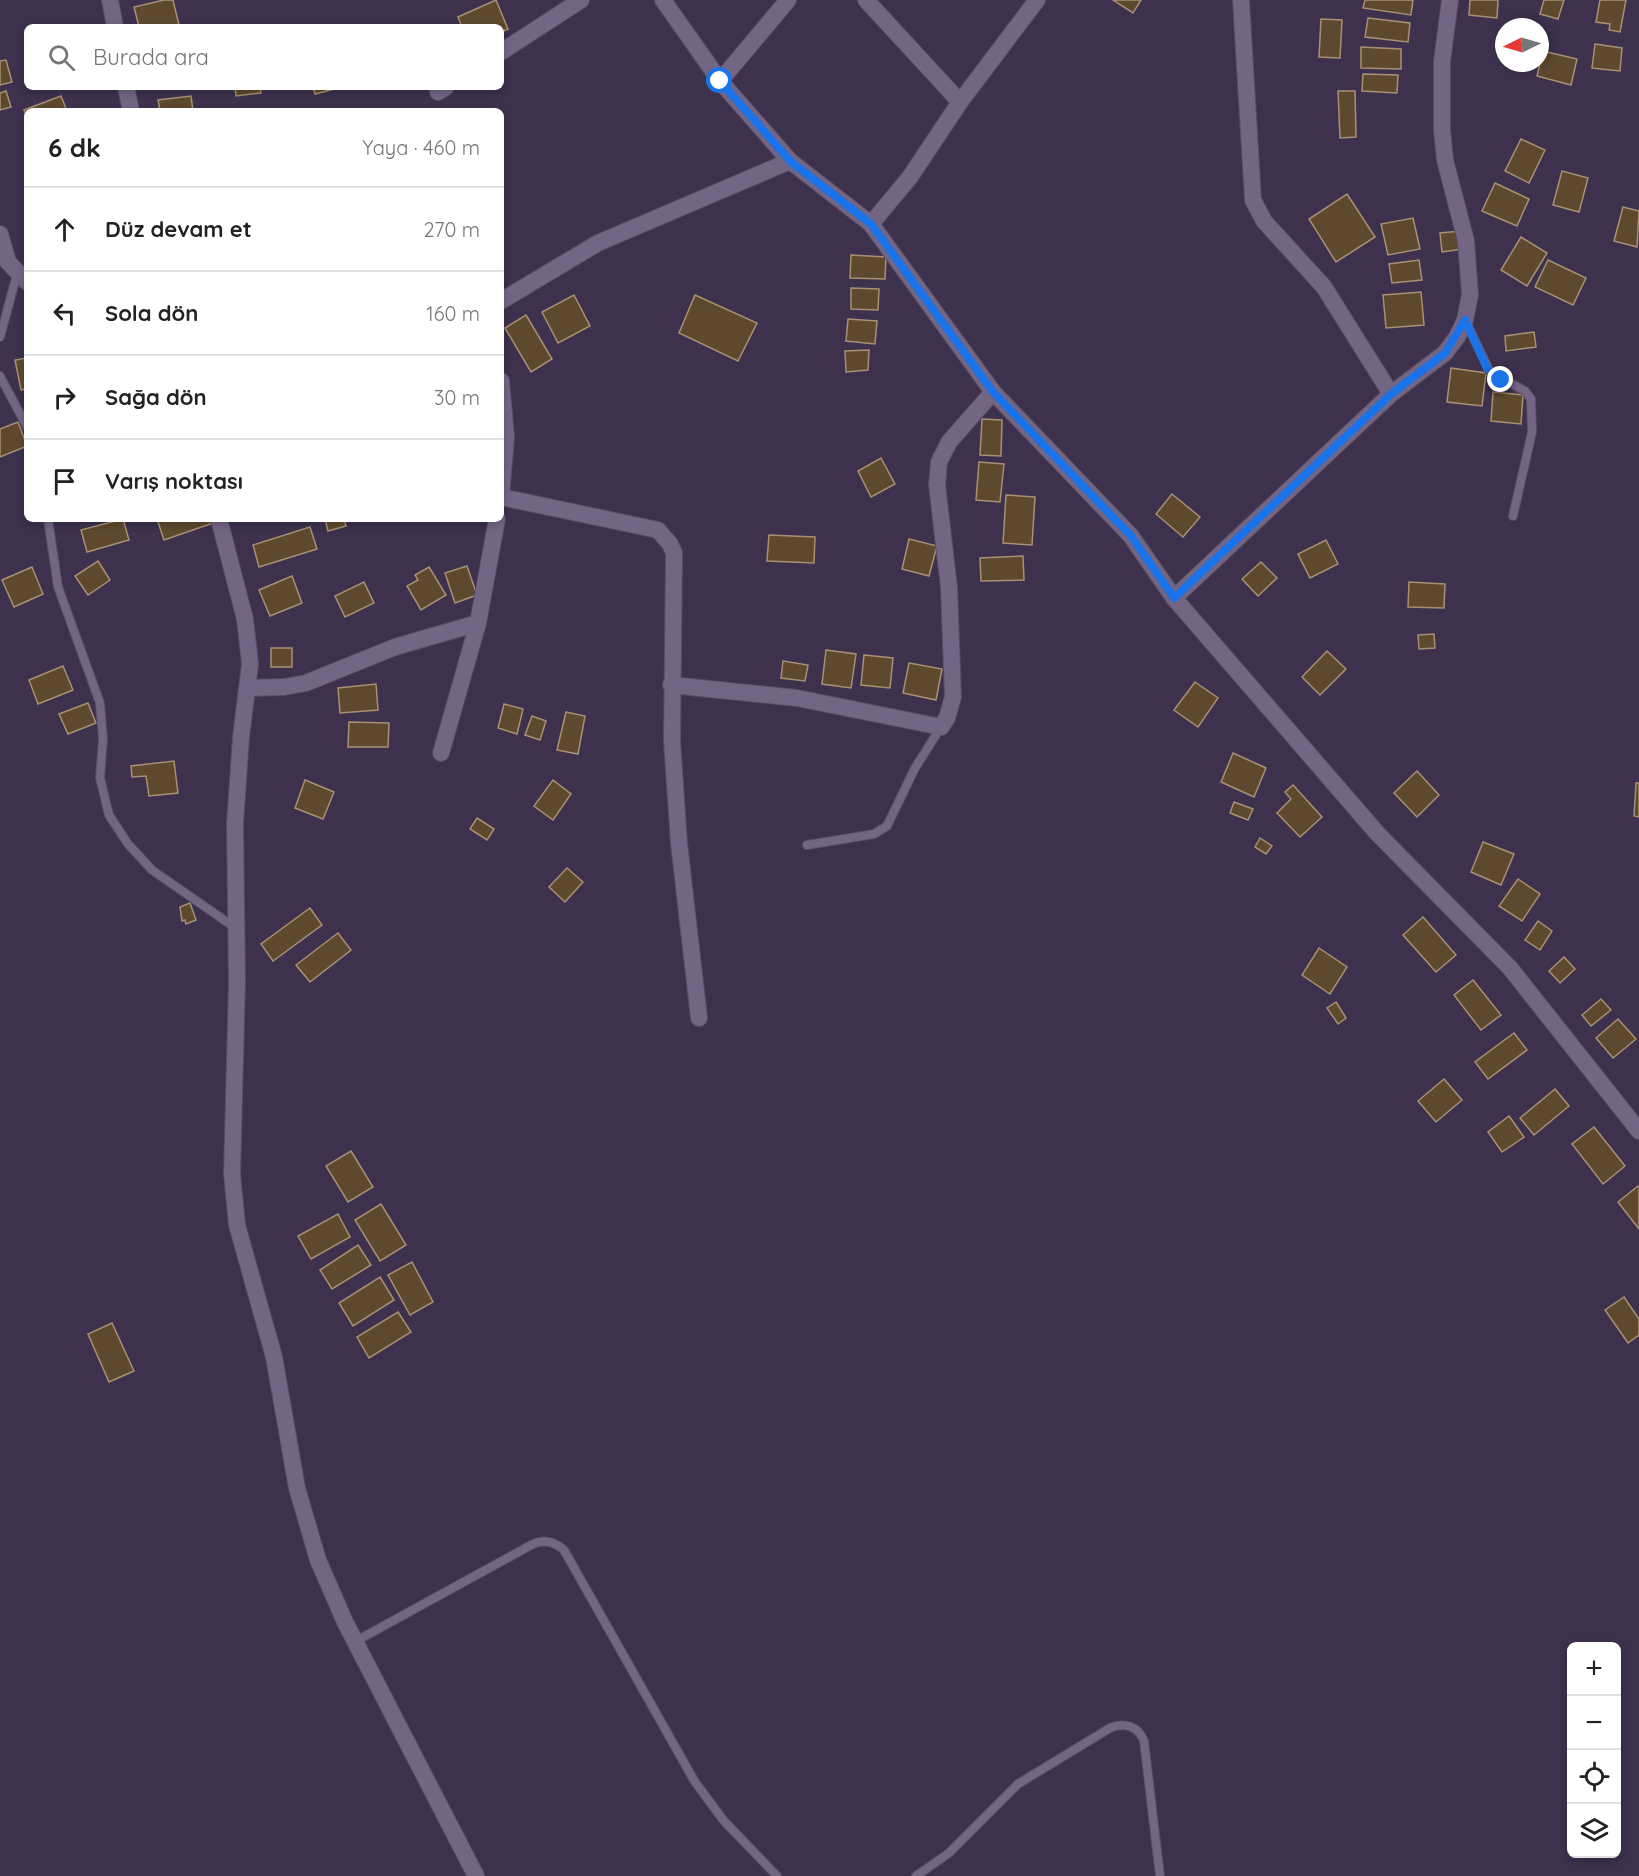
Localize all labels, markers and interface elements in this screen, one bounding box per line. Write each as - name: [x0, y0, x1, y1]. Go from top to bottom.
- north arrow: [1495, 18, 1549, 72]
- search box: [24, 24, 504, 90]
- icon: search: [45, 41, 78, 74]
- text: Burada ara: [93, 43, 209, 71]
- route start: [706, 67, 732, 93]
- text: 6 dk: [48, 131, 101, 164]
- text: Yaya · 460 m: [362, 135, 480, 160]
- icon: ahead: [48, 213, 81, 246]
- text: Düz devam et: [105, 215, 252, 243]
- text: 270 m: [423, 217, 480, 242]
- icon: left: [48, 297, 81, 330]
- text: Sola dön: [105, 299, 198, 327]
- text: 160 m: [426, 301, 480, 326]
- route end: [1487, 366, 1513, 392]
- icon: right: [48, 381, 81, 414]
- text: Sağa dön: [105, 383, 207, 411]
- text: 30 m: [434, 385, 480, 410]
- icon: arrive: [48, 465, 81, 498]
- text: Varış noktası: [105, 467, 243, 495]
- map controls: [1567, 1642, 1621, 1858]
- button: +: [1567, 1642, 1621, 1696]
- button: −: [1567, 1696, 1621, 1750]
- button: locate: [1567, 1750, 1621, 1804]
- button: layers: [1567, 1804, 1621, 1858]

